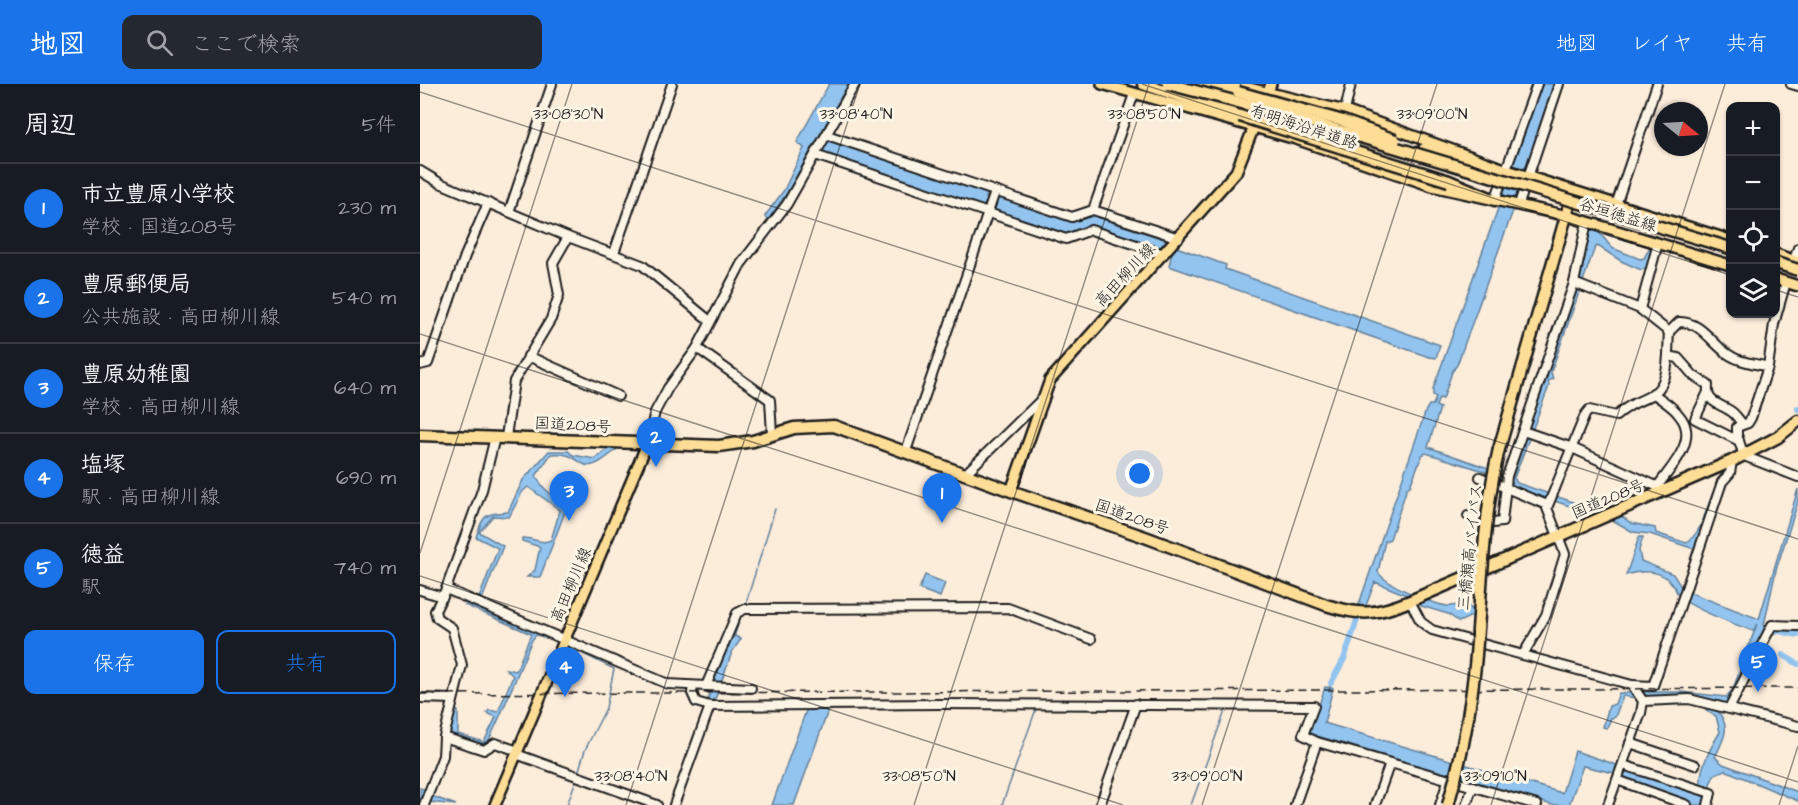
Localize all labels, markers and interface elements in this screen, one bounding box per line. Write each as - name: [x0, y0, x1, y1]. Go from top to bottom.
- search box: [122, 15, 542, 69]
- text: 地図: [30, 25, 86, 64]
- icon: search: [143, 26, 176, 59]
- text: ここで検索: [191, 29, 301, 60]
- text: 地図: [1556, 29, 1598, 58]
- text: レイヤ: [1631, 29, 1693, 58]
- text: 共有: [1726, 29, 1768, 58]
- street label: 有明海沿岸道路: [1247, 99, 1361, 155]
- north arrow: [1654, 102, 1708, 156]
- map controls: [1726, 102, 1780, 318]
- button: +: [1726, 102, 1780, 156]
- text: 33°08'30"N: [533, 104, 603, 125]
- text: 33°08'40"N: [820, 104, 892, 125]
- text: 33°08'50"N: [1107, 104, 1181, 125]
- text: 33°09'00"N: [1397, 104, 1467, 125]
- text: 周辺: [24, 107, 76, 143]
- text: 5件: [362, 111, 396, 139]
- button: −: [1726, 156, 1780, 210]
- text: 市立豊原小学校: [81, 179, 235, 210]
- street label: 谷垣徳益線: [1577, 193, 1659, 237]
- text: 1: [42, 194, 45, 222]
- text: 230 m: [338, 194, 396, 222]
- button: locate: [1726, 210, 1780, 264]
- text: 学校 · 国道208号: [81, 213, 237, 241]
- street label: 高田柳川線: [1090, 238, 1160, 312]
- button: layers: [1726, 264, 1780, 318]
- text: 豊原郵便局: [81, 269, 191, 300]
- text: 2: [38, 284, 49, 312]
- text: 540 m: [332, 284, 396, 312]
- text: 公共施設 · 高田柳川線: [81, 303, 280, 331]
- text: 豊原幼稚園: [81, 359, 191, 390]
- text: 3: [38, 374, 49, 402]
- text: 640 m: [334, 374, 396, 402]
- text: 学校 · 高田柳川線: [81, 393, 240, 421]
- street label: 国道208号: [534, 412, 612, 438]
- pin: 2: [636, 418, 676, 467]
- text: 塩塚: [81, 449, 125, 480]
- your location: [1125, 459, 1154, 488]
- text: 4: [37, 464, 50, 492]
- text: 690 m: [336, 464, 396, 492]
- pin: 3: [550, 472, 588, 521]
- pin: 1: [922, 474, 962, 523]
- street label: 国道208号: [1568, 474, 1648, 524]
- street label: 三橋瀬高バイパス: [1452, 482, 1488, 612]
- text: 駅 · 高田柳川線: [81, 483, 220, 511]
- street label: 国道208号: [1092, 494, 1172, 540]
- text: 徳益: [81, 539, 125, 570]
- street label: 高田柳川線: [545, 544, 597, 626]
- text: 5: [36, 554, 51, 582]
- text: 740 m: [334, 554, 396, 582]
- text: 駅: [81, 573, 101, 601]
- button: 保存: [24, 630, 204, 694]
- button: 共有: [216, 630, 396, 694]
- pin: 5: [1738, 642, 1778, 692]
- pin: 4: [546, 648, 584, 697]
- text: 33°08'40"N: [595, 766, 667, 787]
- text: 33°08'50"N: [882, 766, 956, 787]
- text: 33°09'00"N: [1172, 766, 1242, 787]
- text: 33°09'10"N: [1463, 766, 1527, 787]

